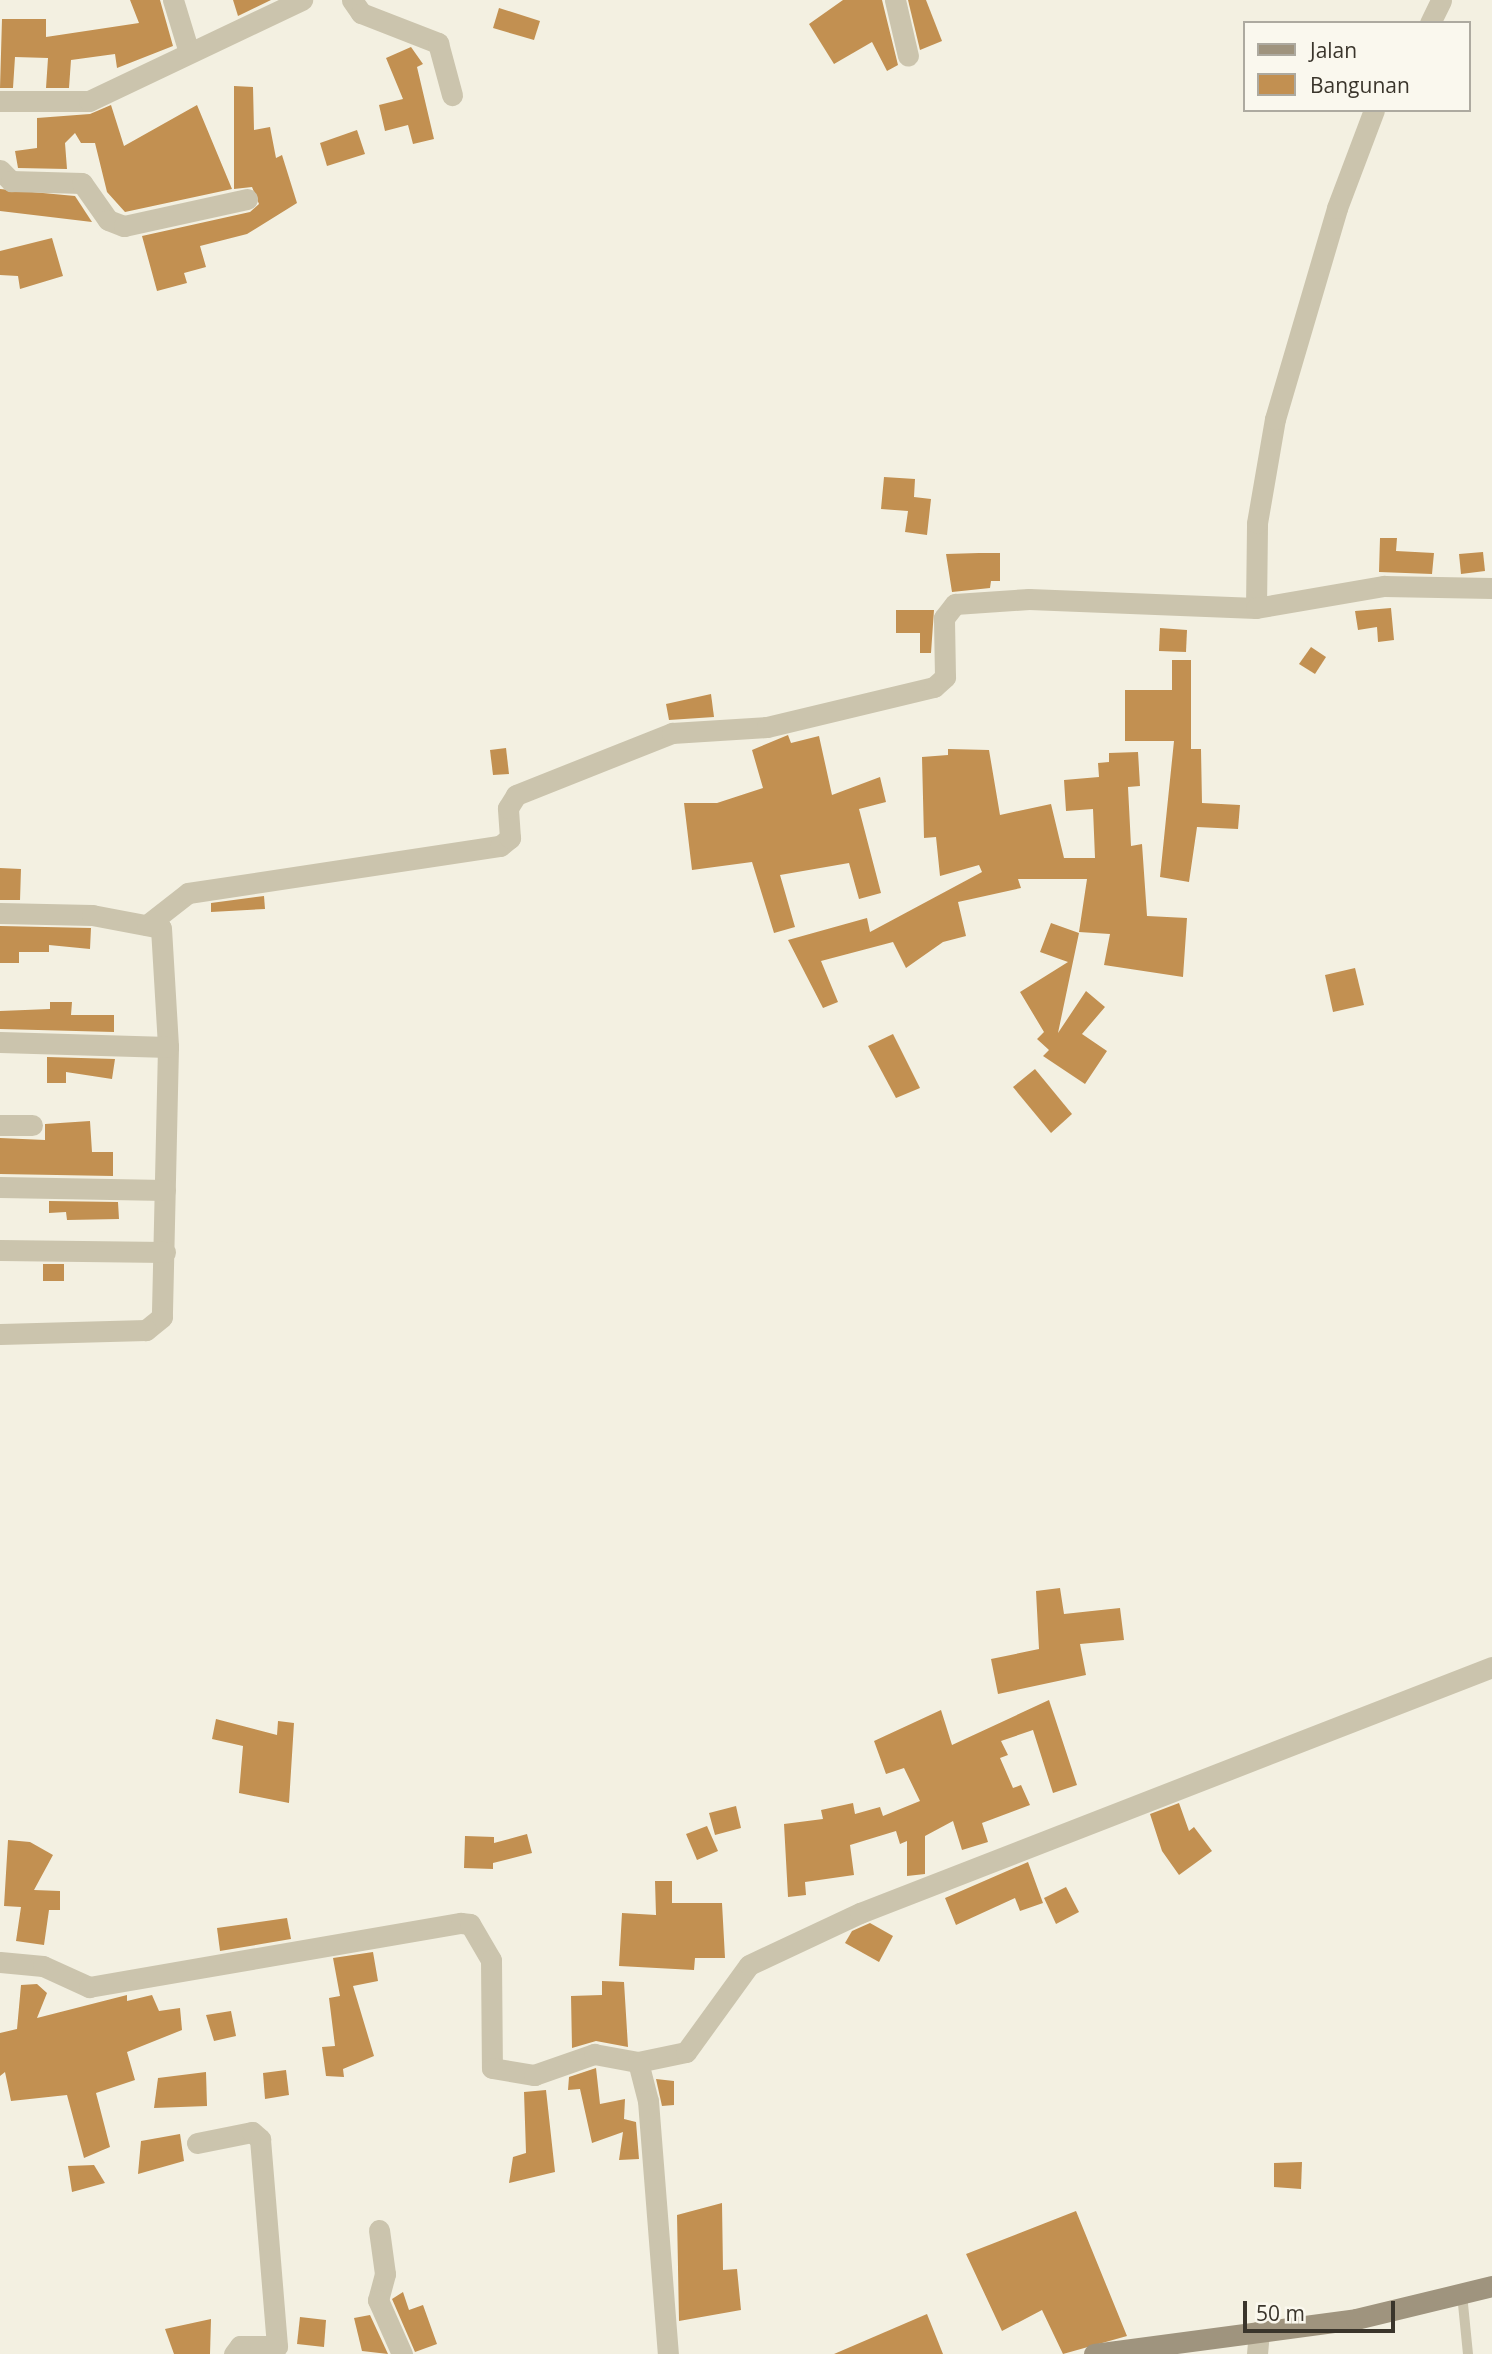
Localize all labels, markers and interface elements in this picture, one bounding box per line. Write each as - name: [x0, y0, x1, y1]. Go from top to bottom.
- legend: [1244, 21, 1471, 112]
- text: Jalan: [1310, 36, 1357, 64]
- text: Bangunan: [1310, 71, 1410, 99]
- scale bar: [1247, 2288, 1399, 2332]
- text: 50 m: [1256, 2299, 1305, 2327]

